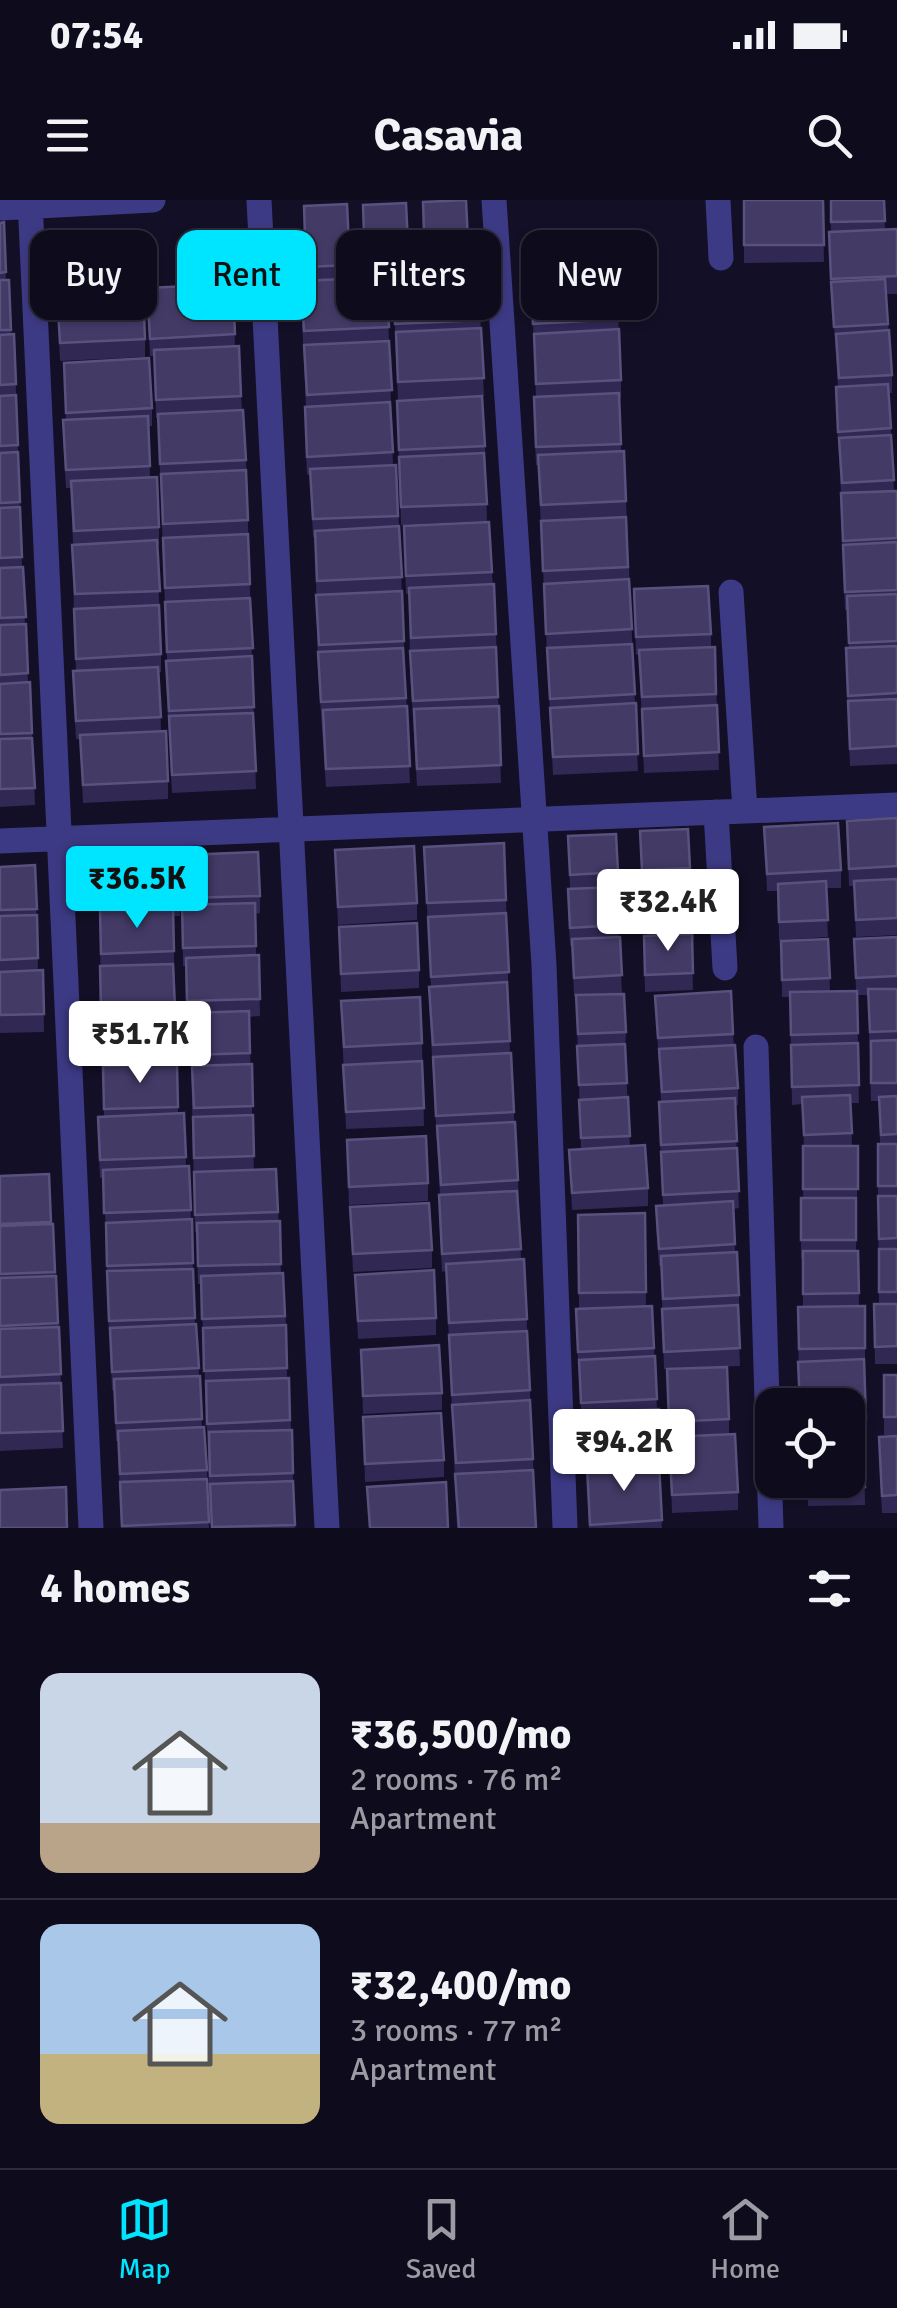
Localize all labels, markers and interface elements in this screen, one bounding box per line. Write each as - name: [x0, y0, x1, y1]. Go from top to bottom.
- text: 07:54: [50, 12, 143, 59]
- icon: menu: [40, 108, 95, 163]
- text: Casavia: [374, 108, 523, 163]
- icon: search: [802, 108, 857, 163]
- chip: Buy: [30, 230, 157, 320]
- chip: Rent: [177, 230, 316, 320]
- chip: Filters: [336, 230, 501, 320]
- chip: New: [521, 230, 657, 320]
- pin: ₹36.5K: [56, 846, 218, 931]
- text: ₹36.5K: [88, 859, 186, 898]
- pin: ₹32.4K: [587, 869, 749, 954]
- text: ₹32.4K: [619, 882, 717, 921]
- pin: ₹51.7K: [59, 1001, 221, 1086]
- text: ₹51.7K: [91, 1014, 189, 1053]
- map controls: [755, 1388, 865, 1498]
- button: locate: [755, 1388, 865, 1498]
- pin: ₹94.2K: [543, 1409, 705, 1494]
- text: ₹94.2K: [575, 1422, 673, 1461]
- icon: filters: [802, 1561, 857, 1616]
- text: 4 homes: [40, 1563, 190, 1614]
- text: ₹36,500/mo: [350, 1709, 571, 1760]
- icon: home: [120, 1713, 240, 1833]
- text: 2 rooms · 76 m²: [350, 1760, 563, 1799]
- text: Apartment: [350, 1799, 497, 1838]
- text: ₹32,400/mo: [350, 1960, 571, 2011]
- icon: home: [120, 1964, 240, 2084]
- text: 3 rooms · 77 m²: [350, 2011, 563, 2050]
- text: Apartment: [350, 2050, 497, 2089]
- tab: Map: [117, 2192, 172, 2286]
- tab: Saved: [406, 2192, 476, 2286]
- tab: Home: [710, 2192, 780, 2286]

